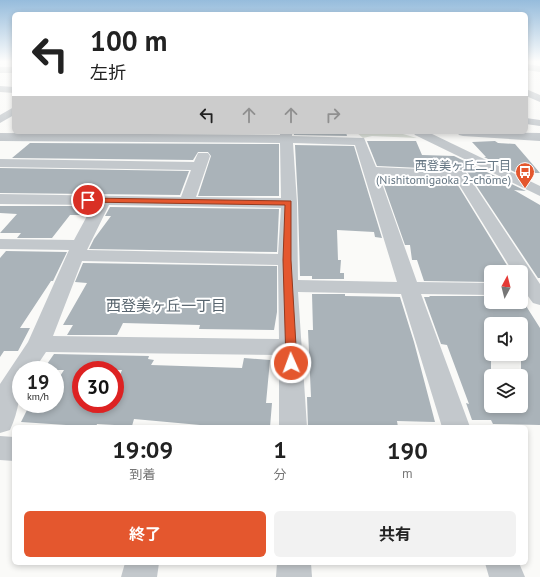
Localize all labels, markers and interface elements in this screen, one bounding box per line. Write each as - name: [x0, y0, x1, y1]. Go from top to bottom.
- text: 100 m: [90, 22, 167, 59]
- icon: left: [24, 28, 76, 80]
- text: 左折: [90, 61, 126, 84]
- icon: left: [196, 104, 218, 126]
- icon: ahead: [238, 104, 260, 126]
- icon: ahead: [280, 104, 302, 126]
- icon: right: [322, 104, 344, 126]
- place label: 西登美ヶ丘二丁目 (Nishitomigaoka 2-chōme): [376, 158, 511, 187]
- bus stop icon: 西登美ヶ丘二丁目 (Nishitomigaoka 2-chōme): [514, 161, 536, 189]
- pin: [71, 183, 105, 217]
- icon: arrive: [77, 189, 99, 211]
- north arrow: [484, 265, 528, 309]
- map controls: [484, 265, 528, 413]
- district label: 西登美ヶ丘一丁目: [106, 296, 226, 315]
- button: sound: [484, 317, 528, 361]
- position arrow: [270, 342, 312, 384]
- speed limit sign: 30: [72, 361, 124, 413]
- text: 19: [27, 369, 49, 395]
- button: layers: [484, 369, 528, 413]
- text: km/h: [27, 390, 49, 403]
- text: 19:09: [112, 434, 173, 465]
- text: 1: [273, 434, 287, 465]
- text: 190: [387, 435, 428, 466]
- text: m: [402, 465, 413, 482]
- text: 到着: [130, 466, 156, 483]
- text: 分: [274, 466, 287, 483]
- button: 終了: [24, 511, 266, 557]
- button: 共有: [274, 511, 516, 557]

